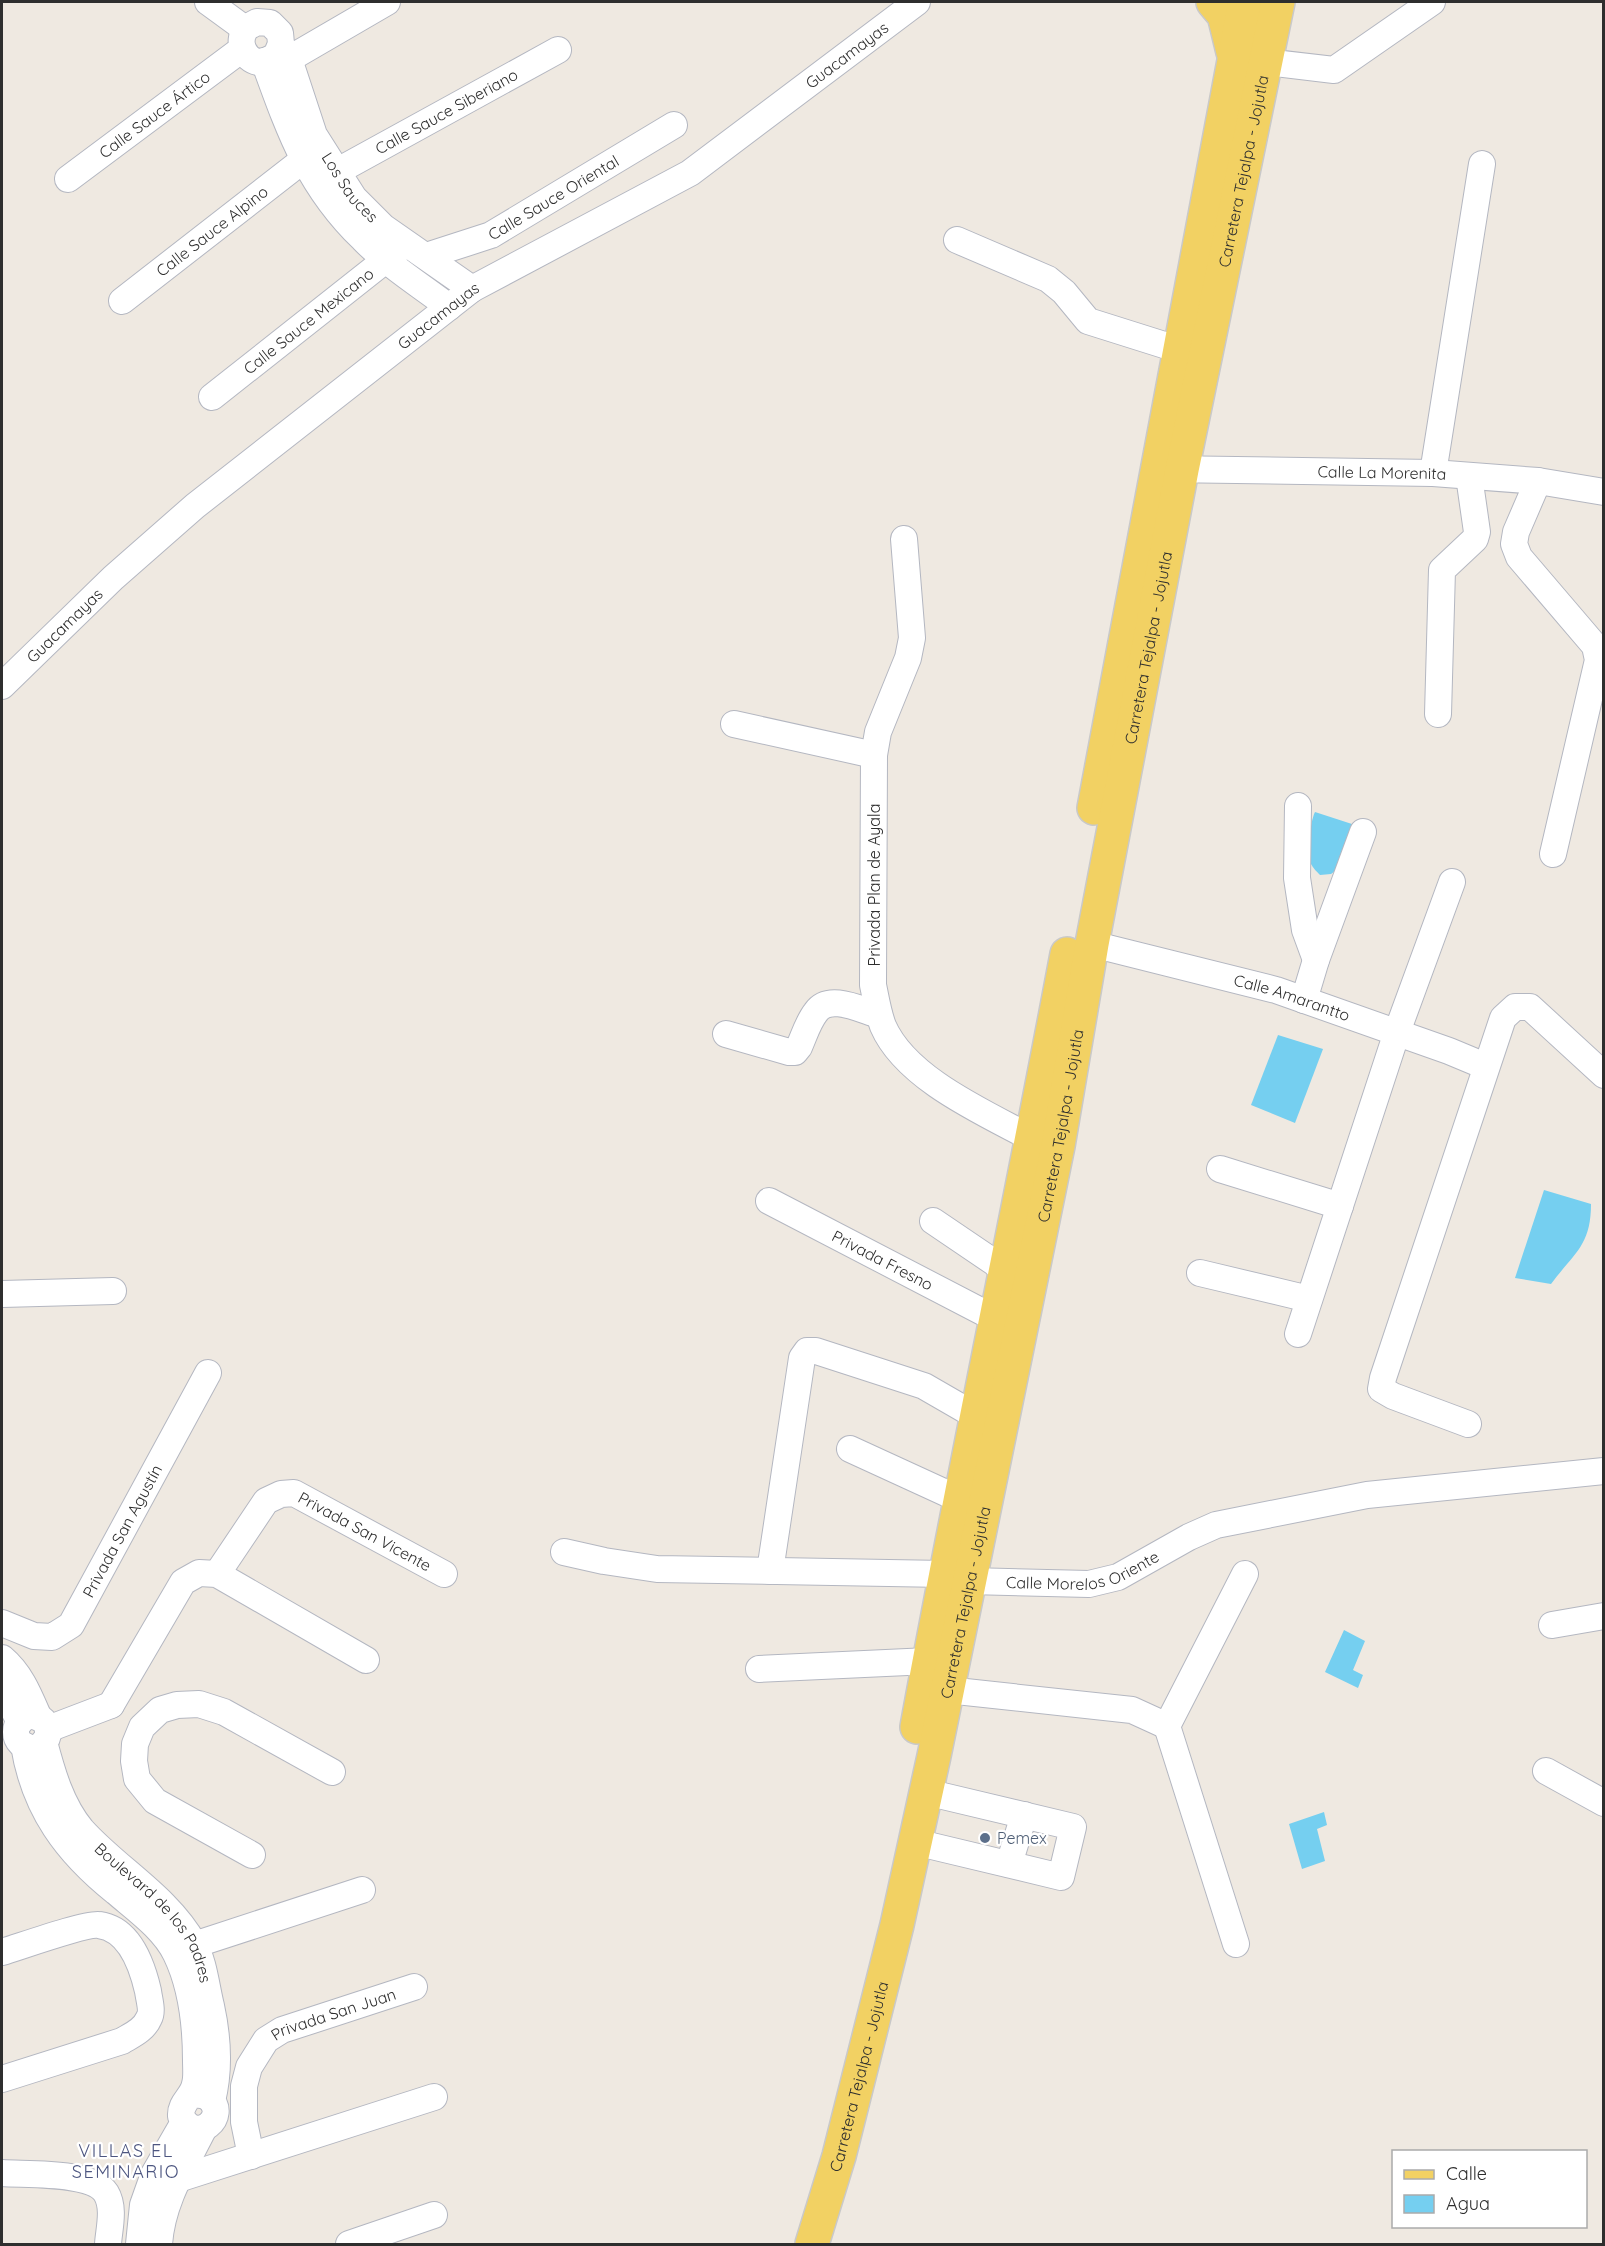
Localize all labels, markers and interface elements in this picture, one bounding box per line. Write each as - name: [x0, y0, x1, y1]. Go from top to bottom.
- street label: Guacamayas: [801, 17, 892, 93]
- street label: Calle Sauce Siberiano: [372, 64, 521, 159]
- street label: Calle Sauce Ártico: [95, 66, 214, 162]
- street label: Carretera Tejalpa - Jojutla: [1214, 73, 1273, 269]
- street label: Los Sauces: [318, 149, 383, 227]
- street label: Calle Sauce Oriental: [484, 151, 622, 245]
- street label: Calle Sauce Alpino: [152, 181, 272, 281]
- street label: Calle Sauce Mexicano: [239, 263, 378, 378]
- street label: Guacamayas: [393, 277, 482, 354]
- street label: Calle La Morenita: [1317, 461, 1447, 484]
- street label: Carretera Tejalpa - Jojutla: [1120, 550, 1176, 746]
- street label: Guacamayas: [22, 584, 107, 667]
- street label: Privada Plan de Ayala: [864, 804, 884, 966]
- street label: Calle Amarantto: [1232, 970, 1353, 1025]
- street label: Carretera Tejalpa - Jojutla: [1033, 1028, 1087, 1224]
- street label: Privada Fresno: [829, 1225, 937, 1295]
- street label: Privada San Agustín: [78, 1461, 166, 1601]
- street label: Privada San Vicente: [295, 1487, 435, 1575]
- street label: Carretera Tejalpa - Jojutla: [936, 1505, 995, 1700]
- street label: Calle Morelos Oriente: [1006, 1546, 1162, 1594]
- place label: Pemex: [997, 1828, 1047, 1848]
- marker: Pemex: [978, 1831, 992, 1845]
- street label: Boulevard de los Padres: [90, 1838, 216, 1984]
- street label: Carretera Tejalpa - Jojutla: [825, 1979, 892, 2174]
- street label: Privada San Juan: [267, 1984, 398, 2045]
- district label: VILLAS EL SEMINARIO: [72, 2139, 180, 2183]
- legend: [1392, 2150, 1587, 2228]
- text: Calle: [1446, 2162, 1487, 2185]
- text: Agua: [1446, 2192, 1490, 2215]

